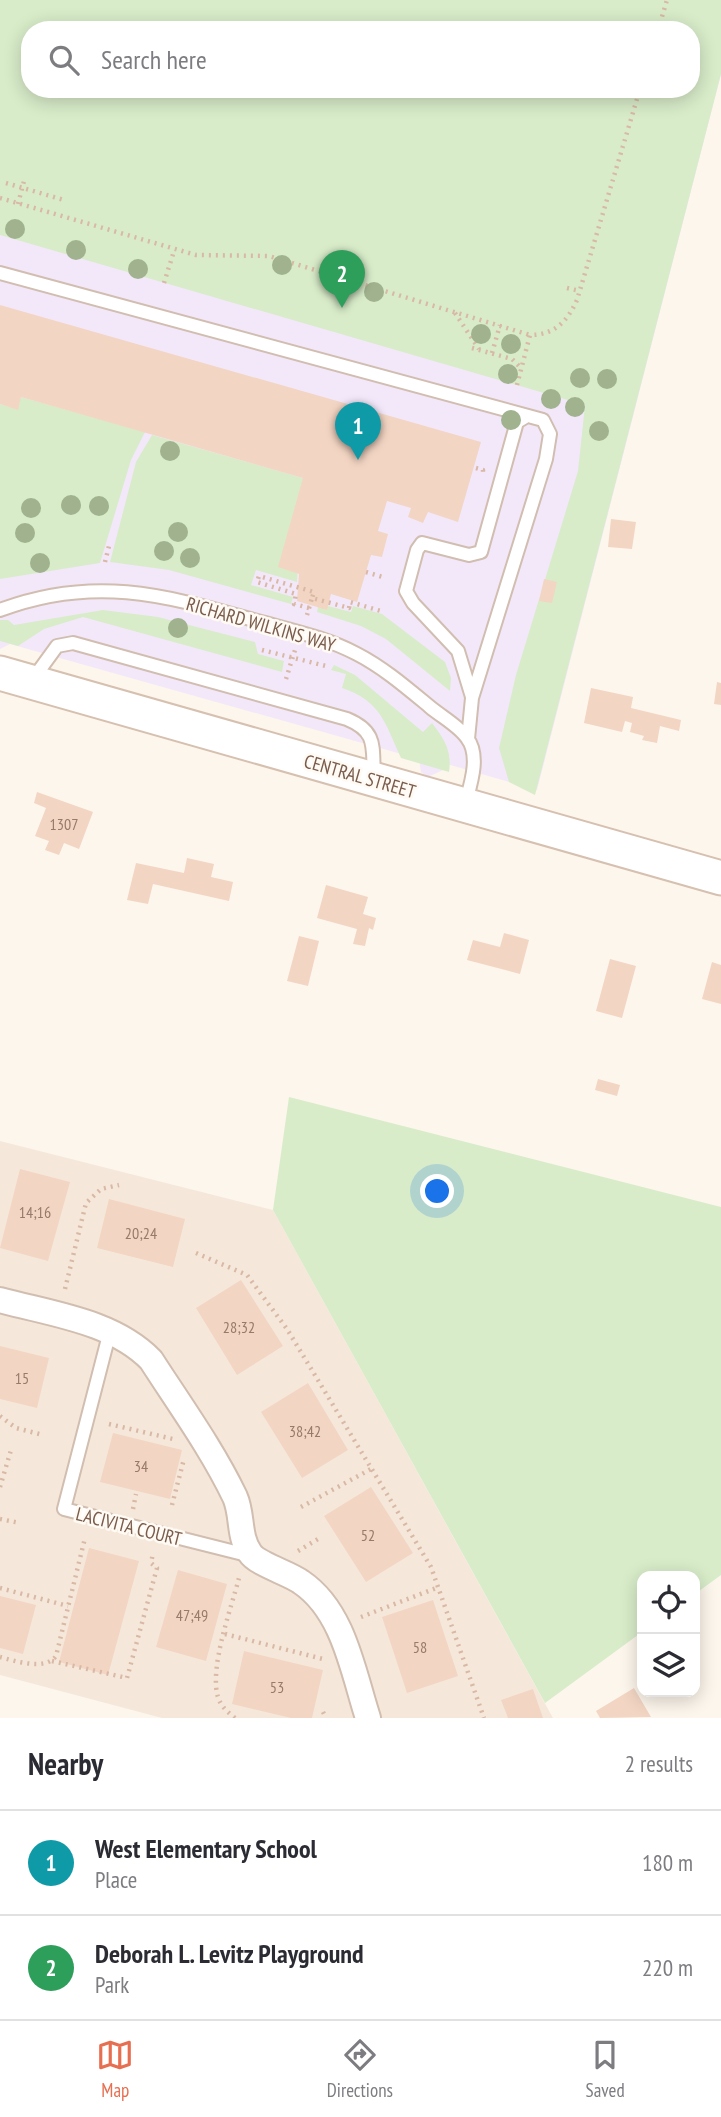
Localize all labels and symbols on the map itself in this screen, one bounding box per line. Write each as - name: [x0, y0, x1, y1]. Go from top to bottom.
- pin: 2: [319, 250, 365, 308]
- pin: 1: [335, 402, 381, 460]
- street label: RICHARD WILKINS WAY: [184, 591, 339, 657]
- street label: CENTRAL STREET: [301, 749, 419, 804]
- house number: 1307: [50, 814, 78, 834]
- your location: [420, 1174, 454, 1208]
- house number: 14;16: [19, 1202, 51, 1222]
- house number: 20;24: [125, 1223, 157, 1243]
- house number: 28;32: [223, 1317, 255, 1337]
- house number: 15: [15, 1368, 29, 1388]
- house number: 38;42: [289, 1421, 321, 1441]
- house number: 34: [134, 1456, 148, 1476]
- street label: LACIVITA COURT: [74, 1501, 185, 1551]
- house number: 52: [361, 1525, 375, 1545]
- house number: 47;49: [176, 1605, 208, 1625]
- house number: 58: [413, 1637, 427, 1657]
- house number: 53: [270, 1677, 284, 1697]

